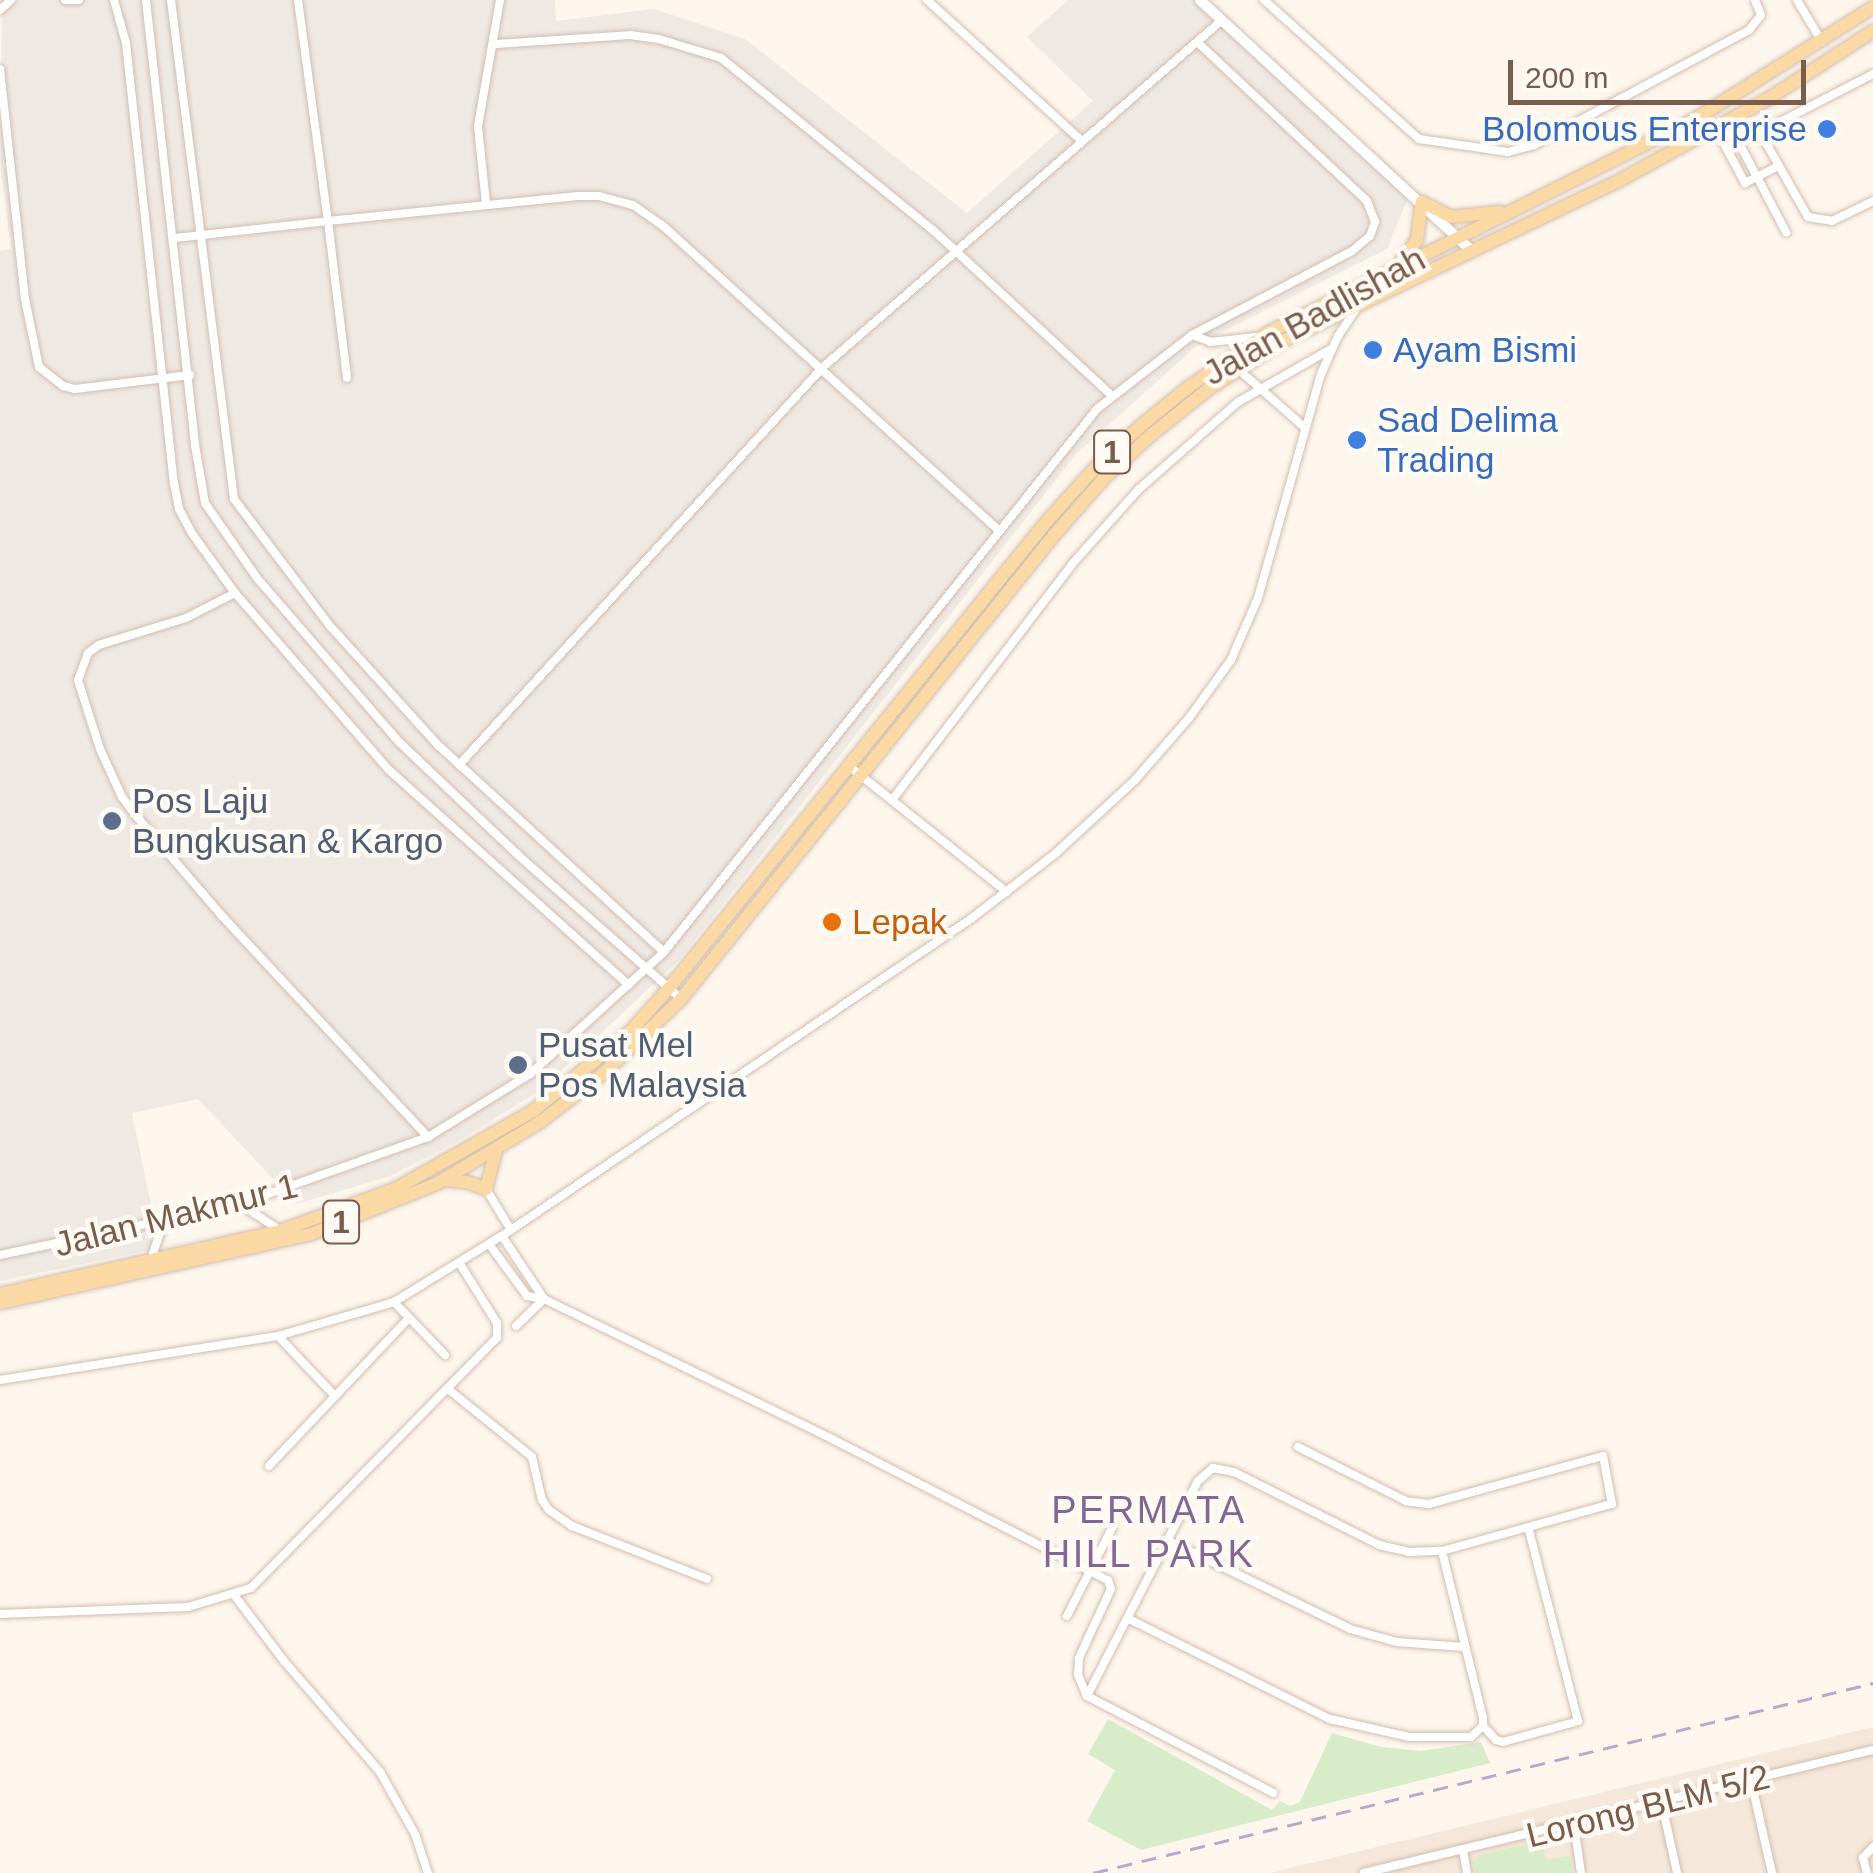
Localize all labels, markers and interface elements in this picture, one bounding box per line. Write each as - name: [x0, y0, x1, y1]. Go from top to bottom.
- scale bar: [1513, 40, 1810, 102]
- text: 200 m: [1525, 61, 1608, 94]
- place label: Bolomous Enterprise: [1482, 108, 1807, 150]
- marker: Bolomous Enterprise: [1816, 118, 1838, 140]
- street label: Jalan Badlishah: [1196, 238, 1432, 394]
- place label: Ayam Bismi: [1393, 329, 1577, 371]
- marker: Ayam Bismi: [1362, 339, 1384, 361]
- place label: Sad Delima Trading: [1377, 399, 1558, 481]
- road number: 1: [1092, 425, 1132, 479]
- marker: Sad Delima Trading: [1346, 429, 1368, 451]
- place label: Pos Laju Bungkusan & Kargo: [132, 780, 443, 862]
- marker: Pos Laju Bungkusan & Kargo: [101, 810, 123, 832]
- place label: Lepak: [852, 901, 947, 943]
- marker: Lepak: [821, 911, 843, 933]
- place label: Pusat Mel Pos Malaysia: [538, 1024, 746, 1106]
- marker: Pusat Mel Pos Malaysia: [507, 1054, 529, 1076]
- street label: Jalan Makmur 1: [50, 1165, 302, 1265]
- road number: 1: [321, 1195, 361, 1249]
- district label: PERMATA HILL PARK: [1042, 1488, 1256, 1578]
- street label: Lorong BLM 5/2: [1522, 1755, 1774, 1857]

